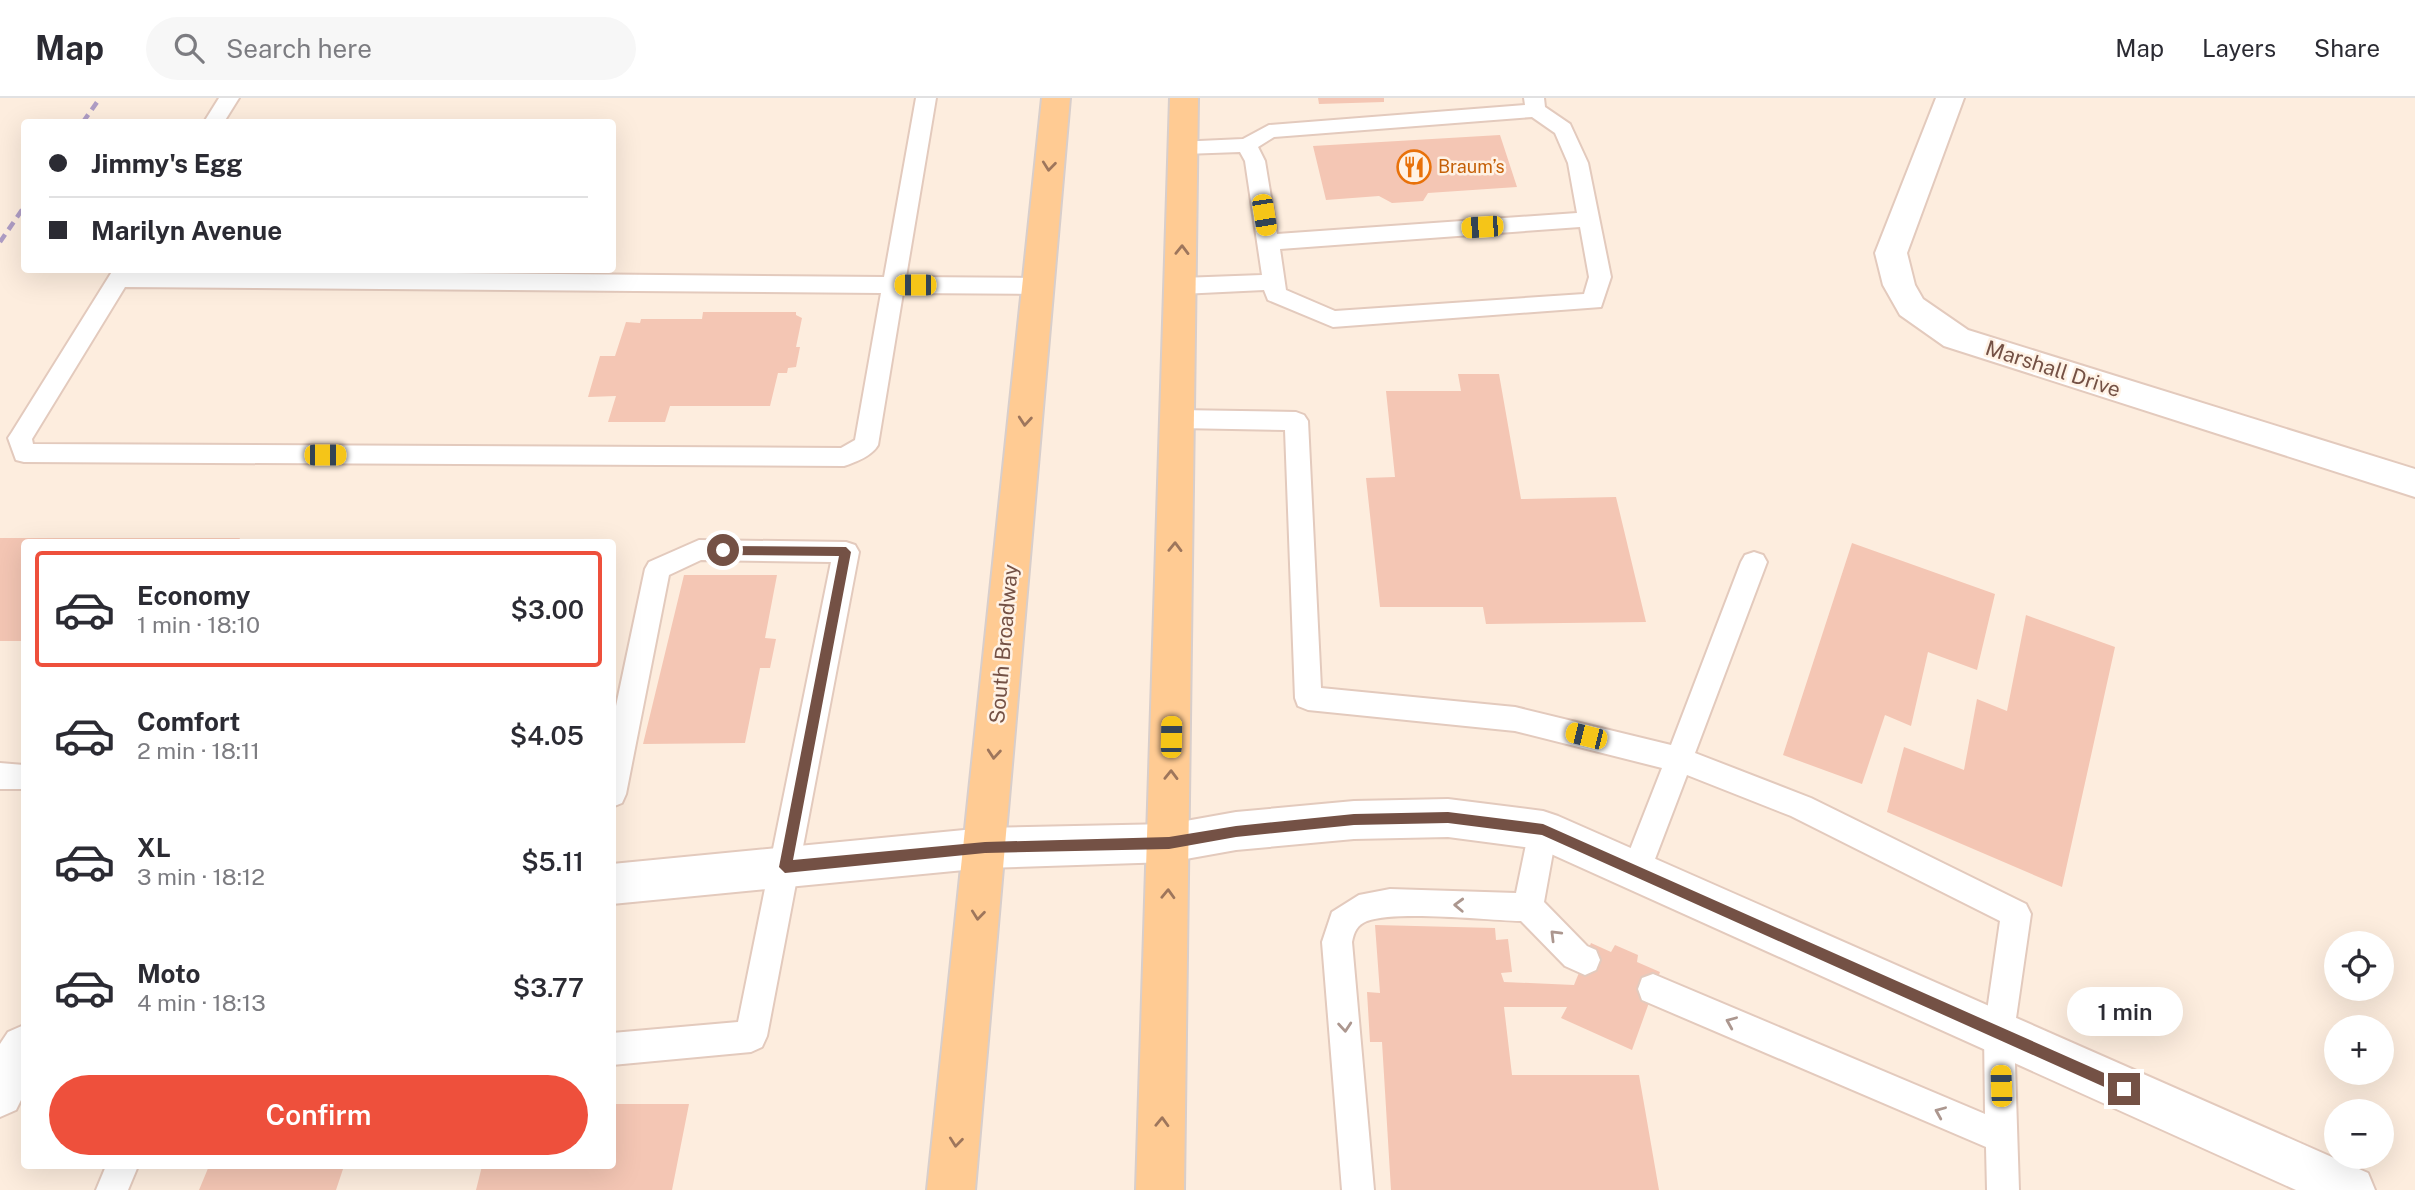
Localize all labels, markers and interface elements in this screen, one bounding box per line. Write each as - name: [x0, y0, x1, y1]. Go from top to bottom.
- search box: [146, 17, 636, 80]
- text: Map: [35, 29, 104, 67]
- icon: search: [170, 29, 208, 67]
- text: Search here: [226, 33, 372, 64]
- text: Map: [2115, 34, 2164, 62]
- text: Layers: [2202, 34, 2276, 62]
- text: Share: [2314, 34, 2380, 62]
- text: Jimmy's Egg: [91, 148, 242, 179]
- restaurant icon: Braum’s: [1395, 148, 1433, 186]
- place label: Braum’s: [1438, 156, 1505, 177]
- one-way arrow: [1042, 160, 1057, 172]
- car: [1251, 193, 1278, 237]
- text: Marilyn Avenue: [91, 215, 282, 246]
- car: [1461, 215, 1504, 239]
- one-way arrow: [1174, 244, 1190, 255]
- car: [895, 275, 937, 296]
- street label: Marshall Drive: [1983, 335, 2124, 402]
- one-way arrow: [1018, 416, 1033, 427]
- car: [305, 445, 347, 466]
- route start: [707, 534, 739, 566]
- one-way arrow: [1167, 542, 1183, 552]
- street label: South Broadway: [984, 563, 1023, 725]
- icon: car: [53, 578, 116, 641]
- text: Economy: [137, 580, 250, 611]
- text: $3.00: [511, 594, 584, 625]
- text: 1 min · 18:10: [137, 611, 260, 638]
- icon: car: [53, 704, 116, 767]
- text: Comfort: [137, 706, 240, 737]
- car: [1161, 716, 1182, 758]
- text: $4.05: [510, 720, 584, 751]
- car: [1564, 721, 1609, 751]
- text: 2 min · 18:11: [137, 737, 260, 764]
- one-way arrow: [987, 749, 1002, 760]
- one-way arrow: [1163, 769, 1178, 780]
- icon: car: [53, 830, 116, 893]
- text: XL: [137, 832, 171, 863]
- text: $5.11: [521, 846, 584, 877]
- text: 3 min · 18:12: [137, 863, 265, 890]
- one-way arrow: [1160, 889, 1176, 899]
- one-way arrow: [1454, 898, 1465, 913]
- one-way arrow: [971, 910, 986, 921]
- one-way arrow: [1551, 931, 1563, 943]
- map controls: [2324, 931, 2394, 1169]
- button: locate: [2324, 931, 2394, 1001]
- icon: car: [53, 956, 116, 1019]
- text: Moto: [137, 958, 200, 989]
- text: $3.77: [513, 972, 584, 1003]
- callout: 1 min: [2066, 988, 2182, 1037]
- text: 4 min · 18:13: [137, 989, 266, 1016]
- text: 1 min: [2098, 998, 2152, 1025]
- button: +: [2324, 1015, 2394, 1085]
- one-way arrow: [1726, 1017, 1738, 1031]
- one-way arrow: [1337, 1021, 1352, 1032]
- car: [1990, 1065, 2013, 1107]
- route end: [2108, 1073, 2140, 1105]
- button: Confirm: [49, 1075, 588, 1155]
- button: −: [2324, 1099, 2394, 1169]
- one-way arrow: [1935, 1106, 1948, 1120]
- one-way arrow: [1154, 1116, 1169, 1127]
- one-way arrow: [948, 1136, 963, 1148]

